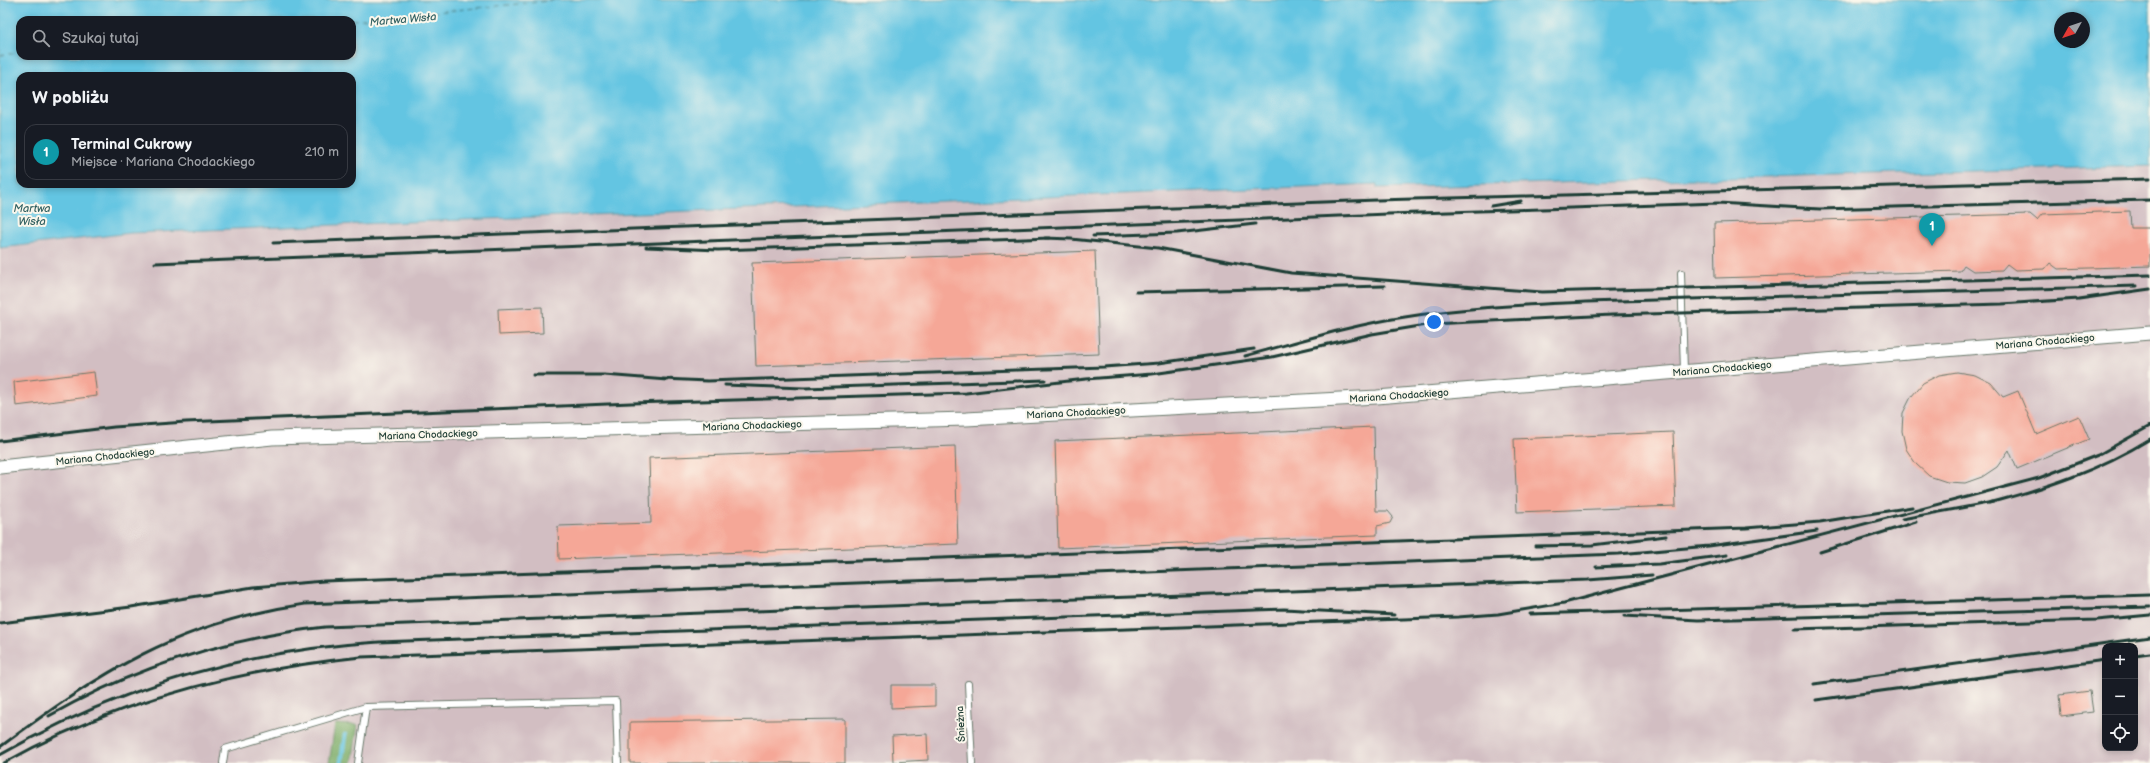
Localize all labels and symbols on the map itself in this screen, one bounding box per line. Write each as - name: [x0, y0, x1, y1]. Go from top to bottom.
- water label: Martwa Wisła: [369, 10, 437, 29]
- north arrow: [2054, 12, 2090, 48]
- water label: Martwa Wisła: [13, 202, 51, 228]
- pin: 1: [1919, 213, 1945, 246]
- your location: [1424, 312, 1444, 332]
- street label: Mariana Chodackiego: [1995, 332, 2096, 352]
- street label: Mariana Chodackiego: [1672, 359, 1773, 379]
- street label: Mariana Chodackiego: [1349, 387, 1449, 405]
- street label: Mariana Chodackiego: [1026, 404, 1126, 422]
- street label: Mariana Chodackiego: [702, 418, 802, 434]
- street label: Mariana Chodackiego: [378, 427, 478, 443]
- street label: Mariana Chodackiego: [55, 446, 156, 468]
- street label: Śnieżna: [954, 705, 968, 742]

